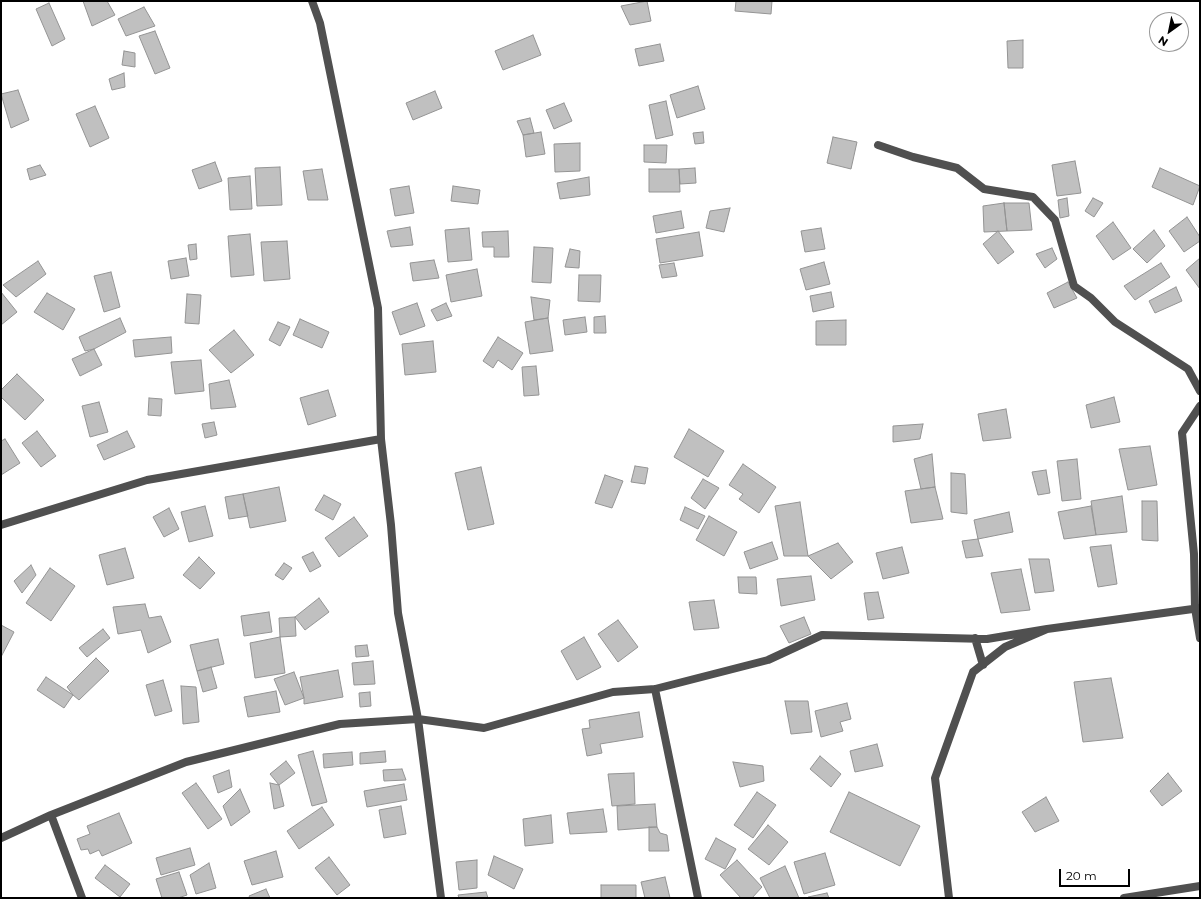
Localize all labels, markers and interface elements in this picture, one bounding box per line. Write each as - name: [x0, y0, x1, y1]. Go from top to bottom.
- north arrow: [1149, 12, 1189, 52]
- text: N: [1155, 33, 1171, 50]
- scale bar: [1061, 861, 1132, 887]
- text: 20 m: [1066, 868, 1097, 883]

